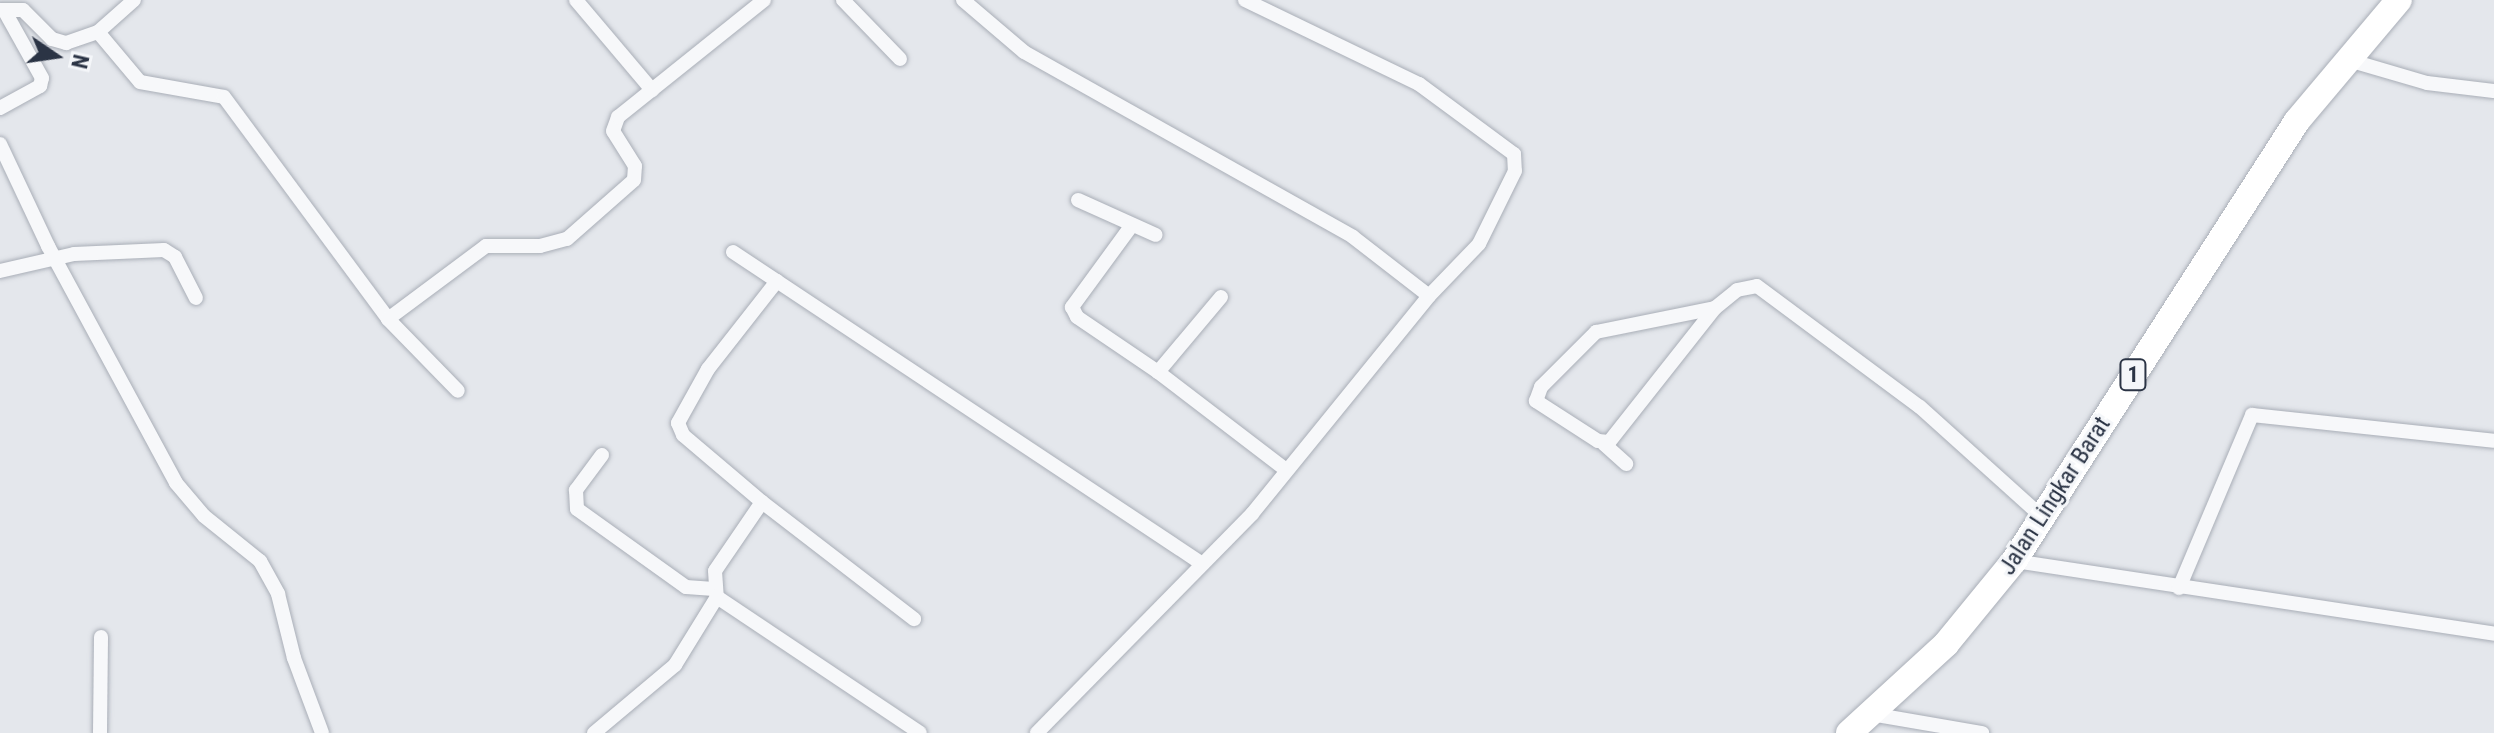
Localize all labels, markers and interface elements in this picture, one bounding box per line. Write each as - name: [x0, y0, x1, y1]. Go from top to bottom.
- north arrow: [16, 16, 96, 96]
- text: N: [66, 52, 94, 71]
- road number: 1: [2119, 357, 2147, 393]
- street label: Jalan Lingkar Barat: [1993, 412, 2117, 580]

